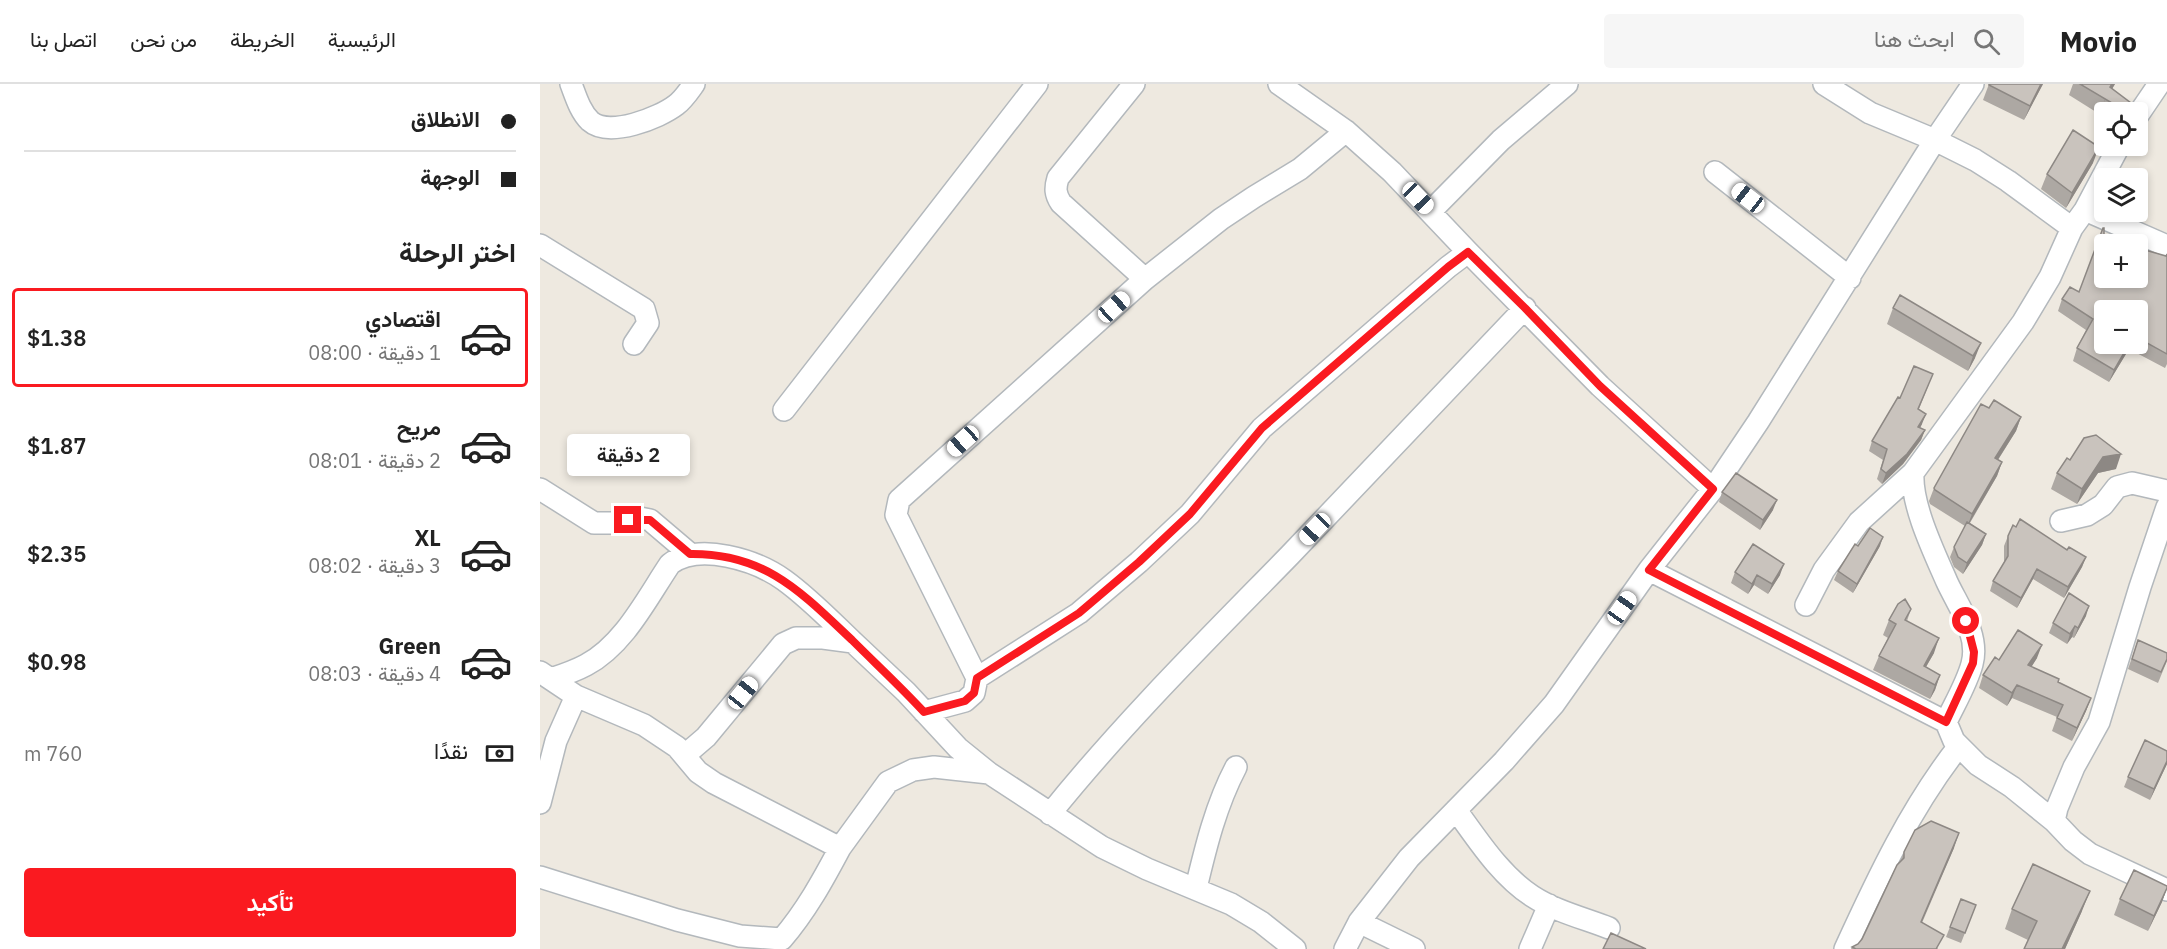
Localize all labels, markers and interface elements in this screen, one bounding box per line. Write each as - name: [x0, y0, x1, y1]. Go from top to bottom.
- search box: [1604, 14, 2024, 68]
- text: Movio: [2060, 23, 2137, 60]
- text: ابحث هنا: [1874, 24, 1955, 53]
- text: اتصل بنا: [30, 25, 97, 53]
- text: من نحن: [130, 25, 197, 53]
- text: الخريطة: [230, 25, 295, 53]
- text: الرئيسية: [328, 25, 396, 53]
- icon: search: [1970, 25, 2003, 58]
- map controls: [2094, 102, 2148, 354]
- button: locate: [2094, 102, 2148, 156]
- text: الانطلاق: [411, 104, 480, 133]
- text: الوجهة: [420, 162, 480, 191]
- button: layers: [2094, 168, 2148, 222]
- car: [1399, 179, 1437, 217]
- car: [1728, 180, 1768, 216]
- text: اختر الرحلة: [399, 234, 516, 269]
- button: +: [2094, 234, 2148, 288]
- car: [1095, 288, 1133, 326]
- button: −: [2094, 300, 2148, 354]
- text: اقتصادي: [365, 304, 441, 333]
- icon: car: [459, 311, 513, 365]
- text: $1.38: [27, 323, 86, 352]
- text: 1 دقيقة · 08:00: [308, 339, 441, 366]
- text: مريح: [397, 412, 441, 441]
- icon: car: [459, 419, 513, 473]
- car: [944, 422, 982, 460]
- text: $1.87: [27, 431, 86, 460]
- callout: 2 دقيقة: [566, 433, 690, 475]
- text: 2 دقيقة: [597, 441, 660, 468]
- text: 2 دقيقة · 08:01: [308, 447, 441, 474]
- route end: [614, 506, 641, 533]
- car: [1296, 510, 1334, 548]
- text: XL: [415, 523, 441, 552]
- icon: car: [459, 527, 513, 581]
- text: $2.35: [27, 539, 86, 568]
- text: 3 دقيقة · 08:02: [308, 552, 441, 579]
- car: [1604, 588, 1640, 628]
- route start: [1952, 607, 1979, 634]
- text: Green: [379, 631, 441, 660]
- icon: car: [459, 635, 513, 689]
- text: $0.98: [27, 647, 86, 676]
- text: 4 دقيقة · 08:03: [308, 660, 441, 687]
- car: [725, 673, 761, 713]
- text: نقدًا: [434, 736, 468, 765]
- icon: cash: [483, 737, 516, 770]
- text: 760 m: [24, 740, 82, 767]
- button: تأكيد: [24, 868, 516, 937]

